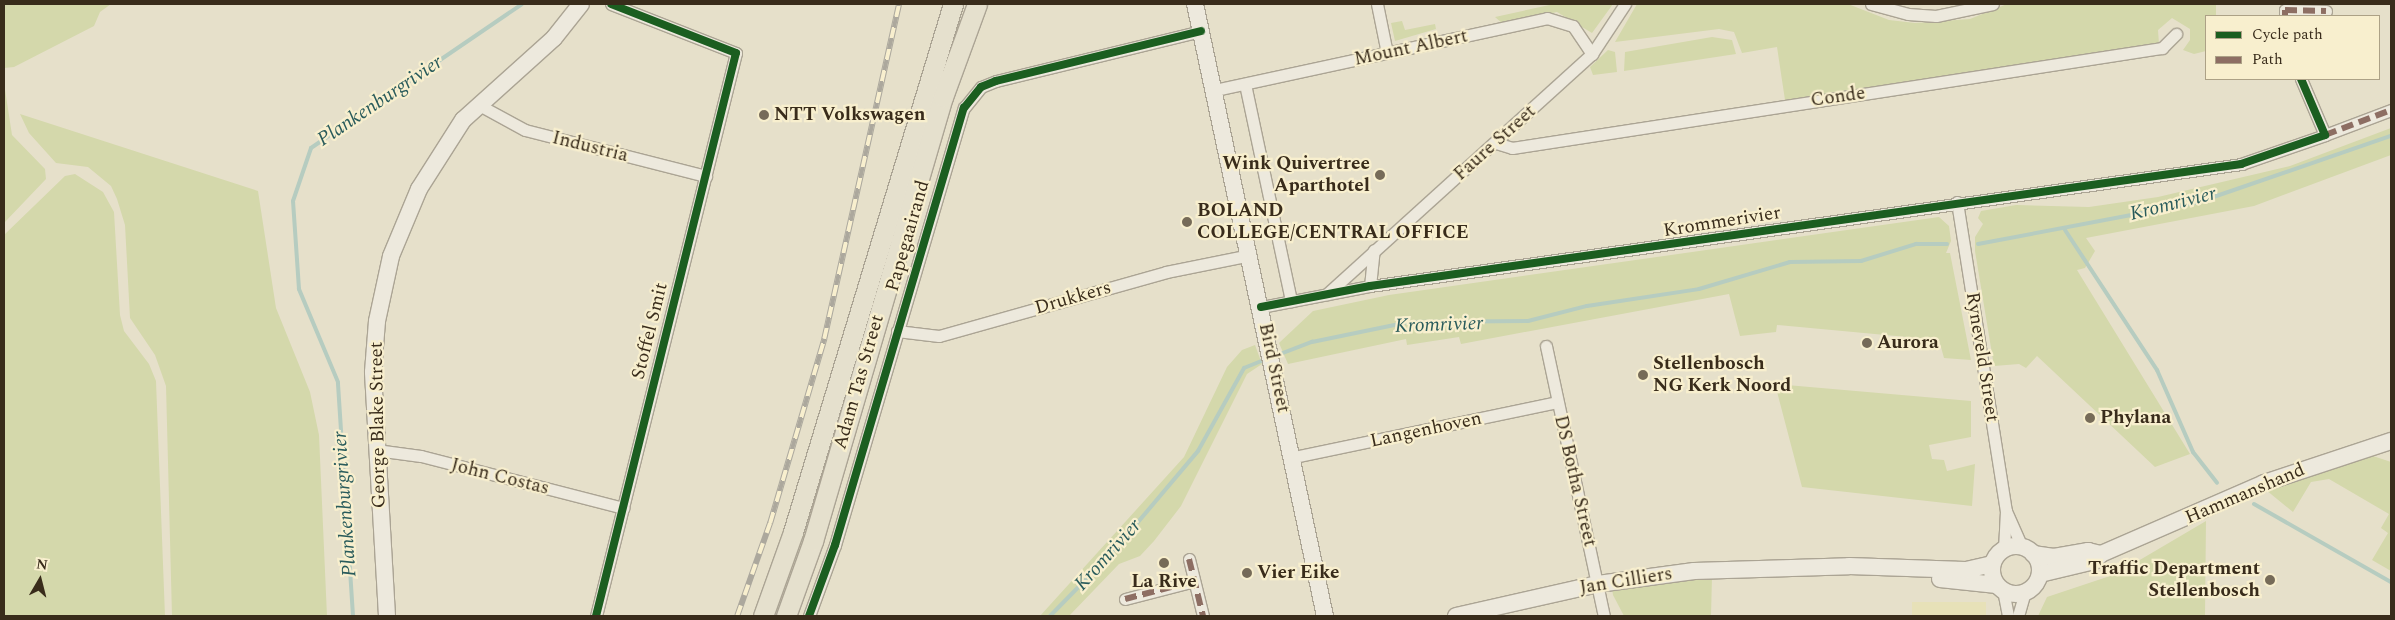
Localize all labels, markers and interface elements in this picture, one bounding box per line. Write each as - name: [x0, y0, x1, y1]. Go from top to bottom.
- legend: [2205, 15, 2380, 80]
- text: Cycle path: [2252, 23, 2323, 46]
- street label: Mount Albert: [1352, 25, 1470, 71]
- text: Path: [2252, 48, 2283, 71]
- water label: Plankenburgrivier: [313, 50, 447, 152]
- street label: Conde: [1809, 82, 1867, 112]
- street label: Faure Street: [1449, 100, 1541, 186]
- place label: NTT Volkswagen: [774, 104, 925, 126]
- marker: NTT Volkswagen: [758, 109, 770, 121]
- street label: Industria: [550, 127, 630, 167]
- place label: Wink Quivertree Aparthotel: [1222, 153, 1370, 197]
- marker: Wink Quivertree Aparthotel: [1374, 169, 1386, 181]
- street label: Papegaairand: [881, 178, 935, 294]
- water label: Kromrivier: [2127, 182, 2219, 226]
- place label: BOLAND COLLEGE/CENTRAL OFFICE: [1197, 200, 1469, 244]
- street label: Krommerivier: [1662, 201, 1782, 243]
- marker: BOLAND COLLEGE/CENTRAL OFFICE: [1181, 216, 1193, 228]
- street label: Drukkers: [1032, 276, 1114, 320]
- street label: Stoffel Smit: [627, 280, 673, 382]
- street label: Ryneveld Street: [1960, 290, 2004, 424]
- water label: Kromrivier: [1394, 311, 1484, 339]
- street label: Adam Tas Street: [829, 312, 889, 452]
- street label: Bird Street: [1253, 321, 1295, 415]
- place label: Aurora: [1877, 332, 1939, 354]
- marker: Aurora: [1861, 337, 1873, 349]
- street label: George Blake Street: [365, 341, 391, 509]
- place label: Stellenbosch NG Kerk Noord: [1653, 353, 1791, 397]
- marker: Stellenbosch NG Kerk Noord: [1637, 369, 1649, 381]
- street label: Langenhoven: [1368, 407, 1484, 453]
- place label: Phylana: [2100, 407, 2171, 429]
- marker: Phylana: [2084, 412, 2096, 424]
- street label: DS Botha Street: [1549, 413, 1601, 549]
- water label: Plankenburgrivier: [328, 430, 362, 578]
- street label: John Costas: [449, 454, 551, 500]
- street label: Hammanshand: [2182, 459, 2308, 529]
- water label: Kromrivier: [1069, 514, 1147, 596]
- text: N: [35, 553, 49, 576]
- north arrow: [15, 555, 65, 605]
- marker: La Rive: [1158, 557, 1170, 569]
- place label: Traffic Department Stellenbosch: [2088, 558, 2260, 602]
- place label: Vier Eike: [1257, 562, 1340, 584]
- street label: Jan Cilliers: [1578, 562, 1674, 600]
- marker: Vier Eike: [1241, 567, 1253, 579]
- place label: La Rive: [1131, 571, 1197, 593]
- marker: Traffic Department Stellenbosch: [2264, 574, 2276, 586]

